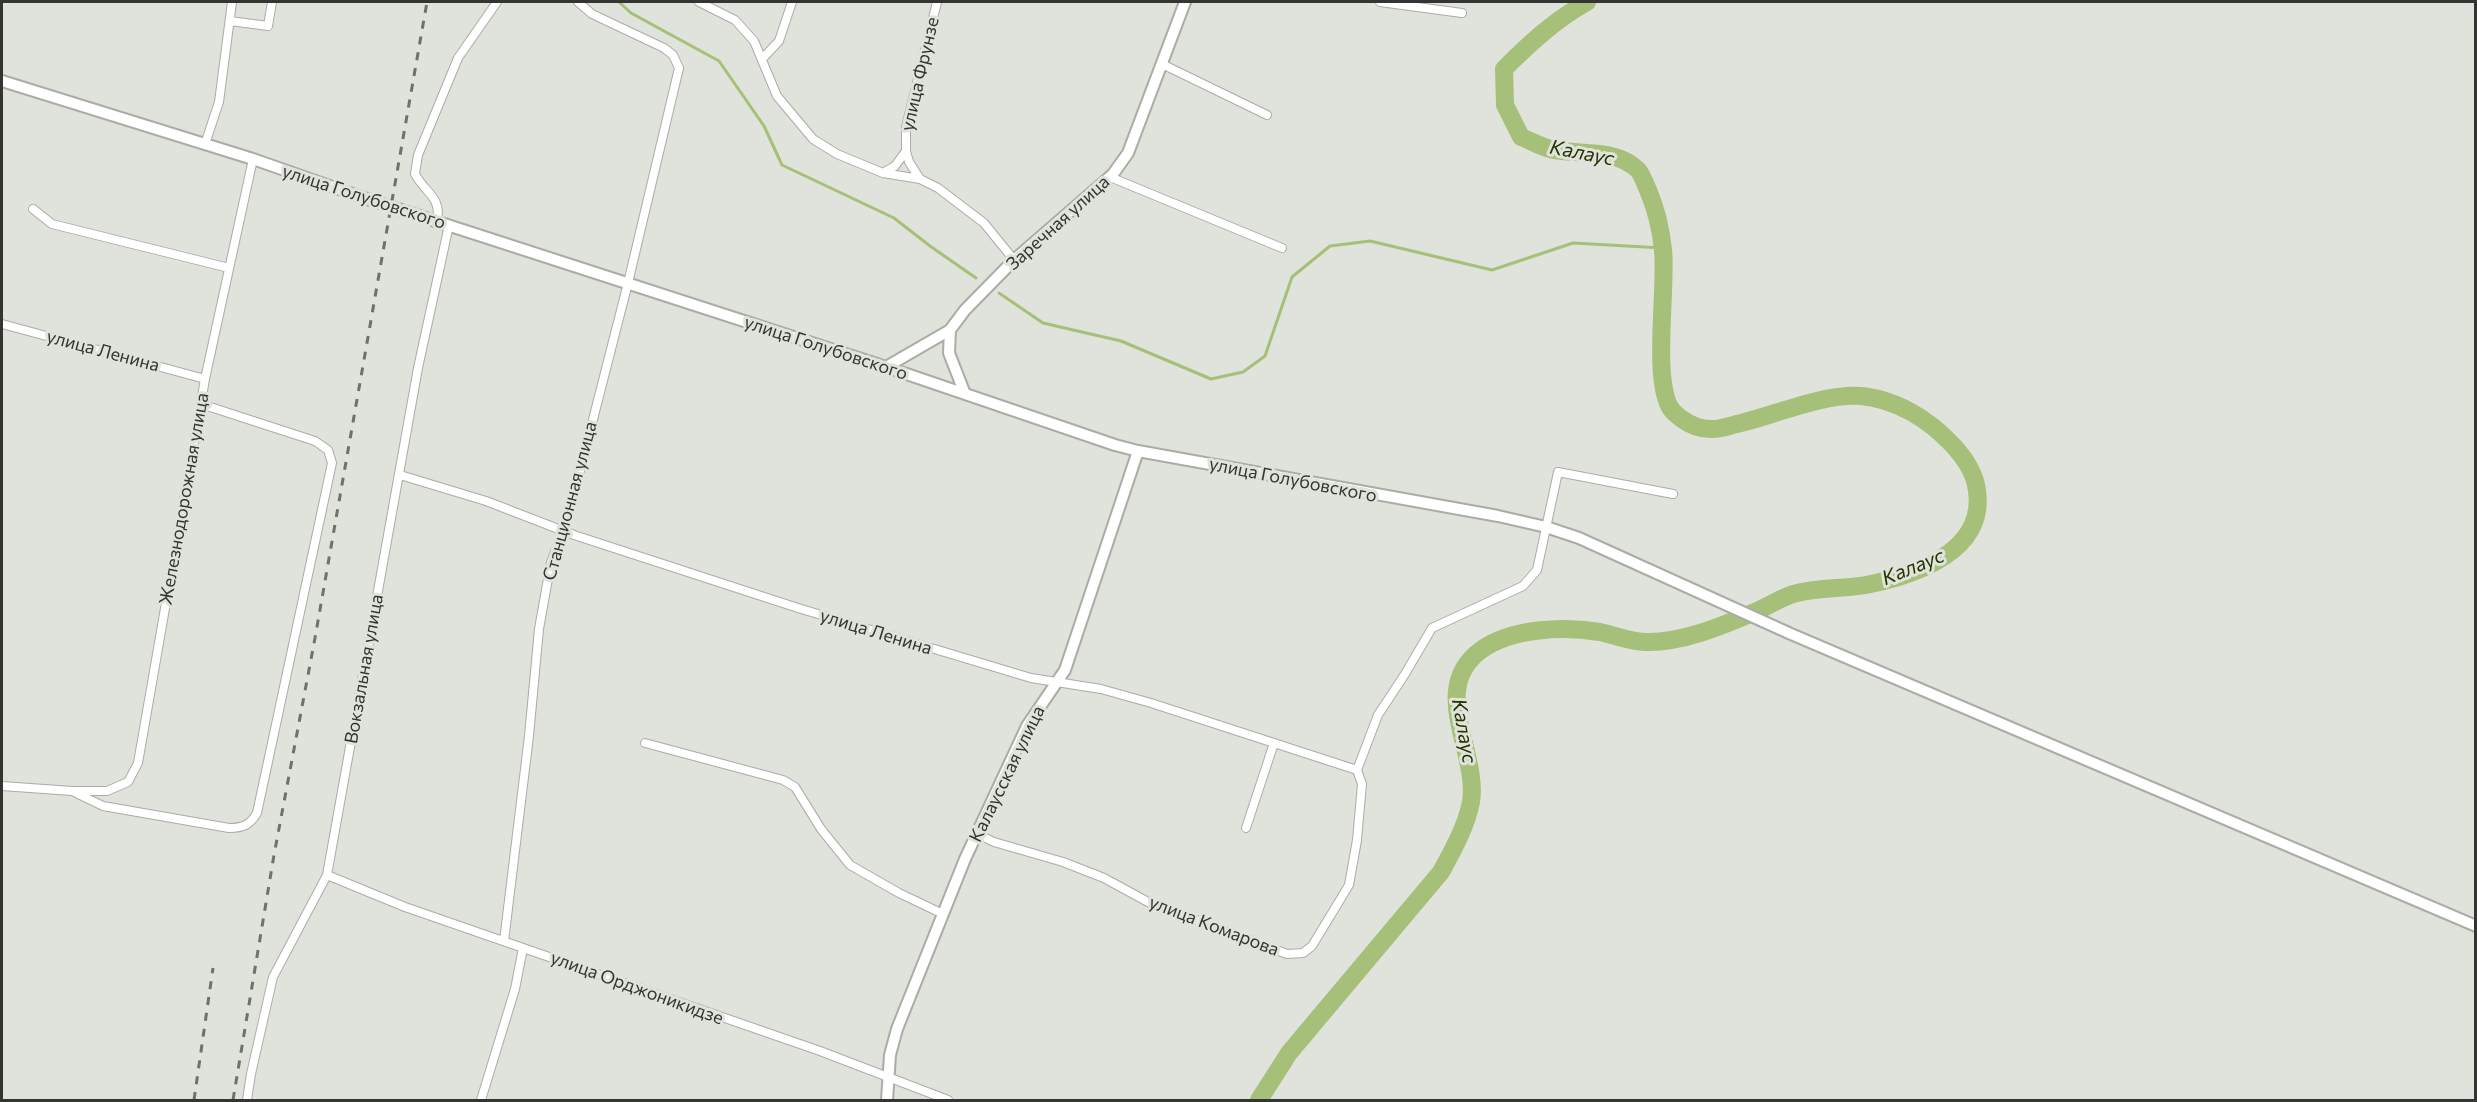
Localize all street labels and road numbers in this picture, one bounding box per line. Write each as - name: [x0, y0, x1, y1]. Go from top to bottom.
- street label: улица Фрунзе: [896, 15, 944, 133]
- street label: улица Голубовского: [280, 160, 448, 234]
- street label: Заречная улица: [1002, 171, 1114, 275]
- street label: улица Голубовского: [742, 311, 910, 385]
- street label: улица Ленина: [44, 326, 162, 376]
- street label: Железнодорожная улица: [155, 391, 213, 607]
- street label: Станционная улица: [538, 419, 602, 583]
- street label: улица Голубовского: [1207, 453, 1379, 507]
- street label: Вокзальная улица: [340, 593, 388, 745]
- street label: улица Ленина: [817, 605, 935, 659]
- street label: Калаусская улица: [965, 702, 1049, 846]
- street label: улица Комарова: [1146, 891, 1282, 961]
- street label: улица Орджоникидзе: [548, 947, 726, 1029]

